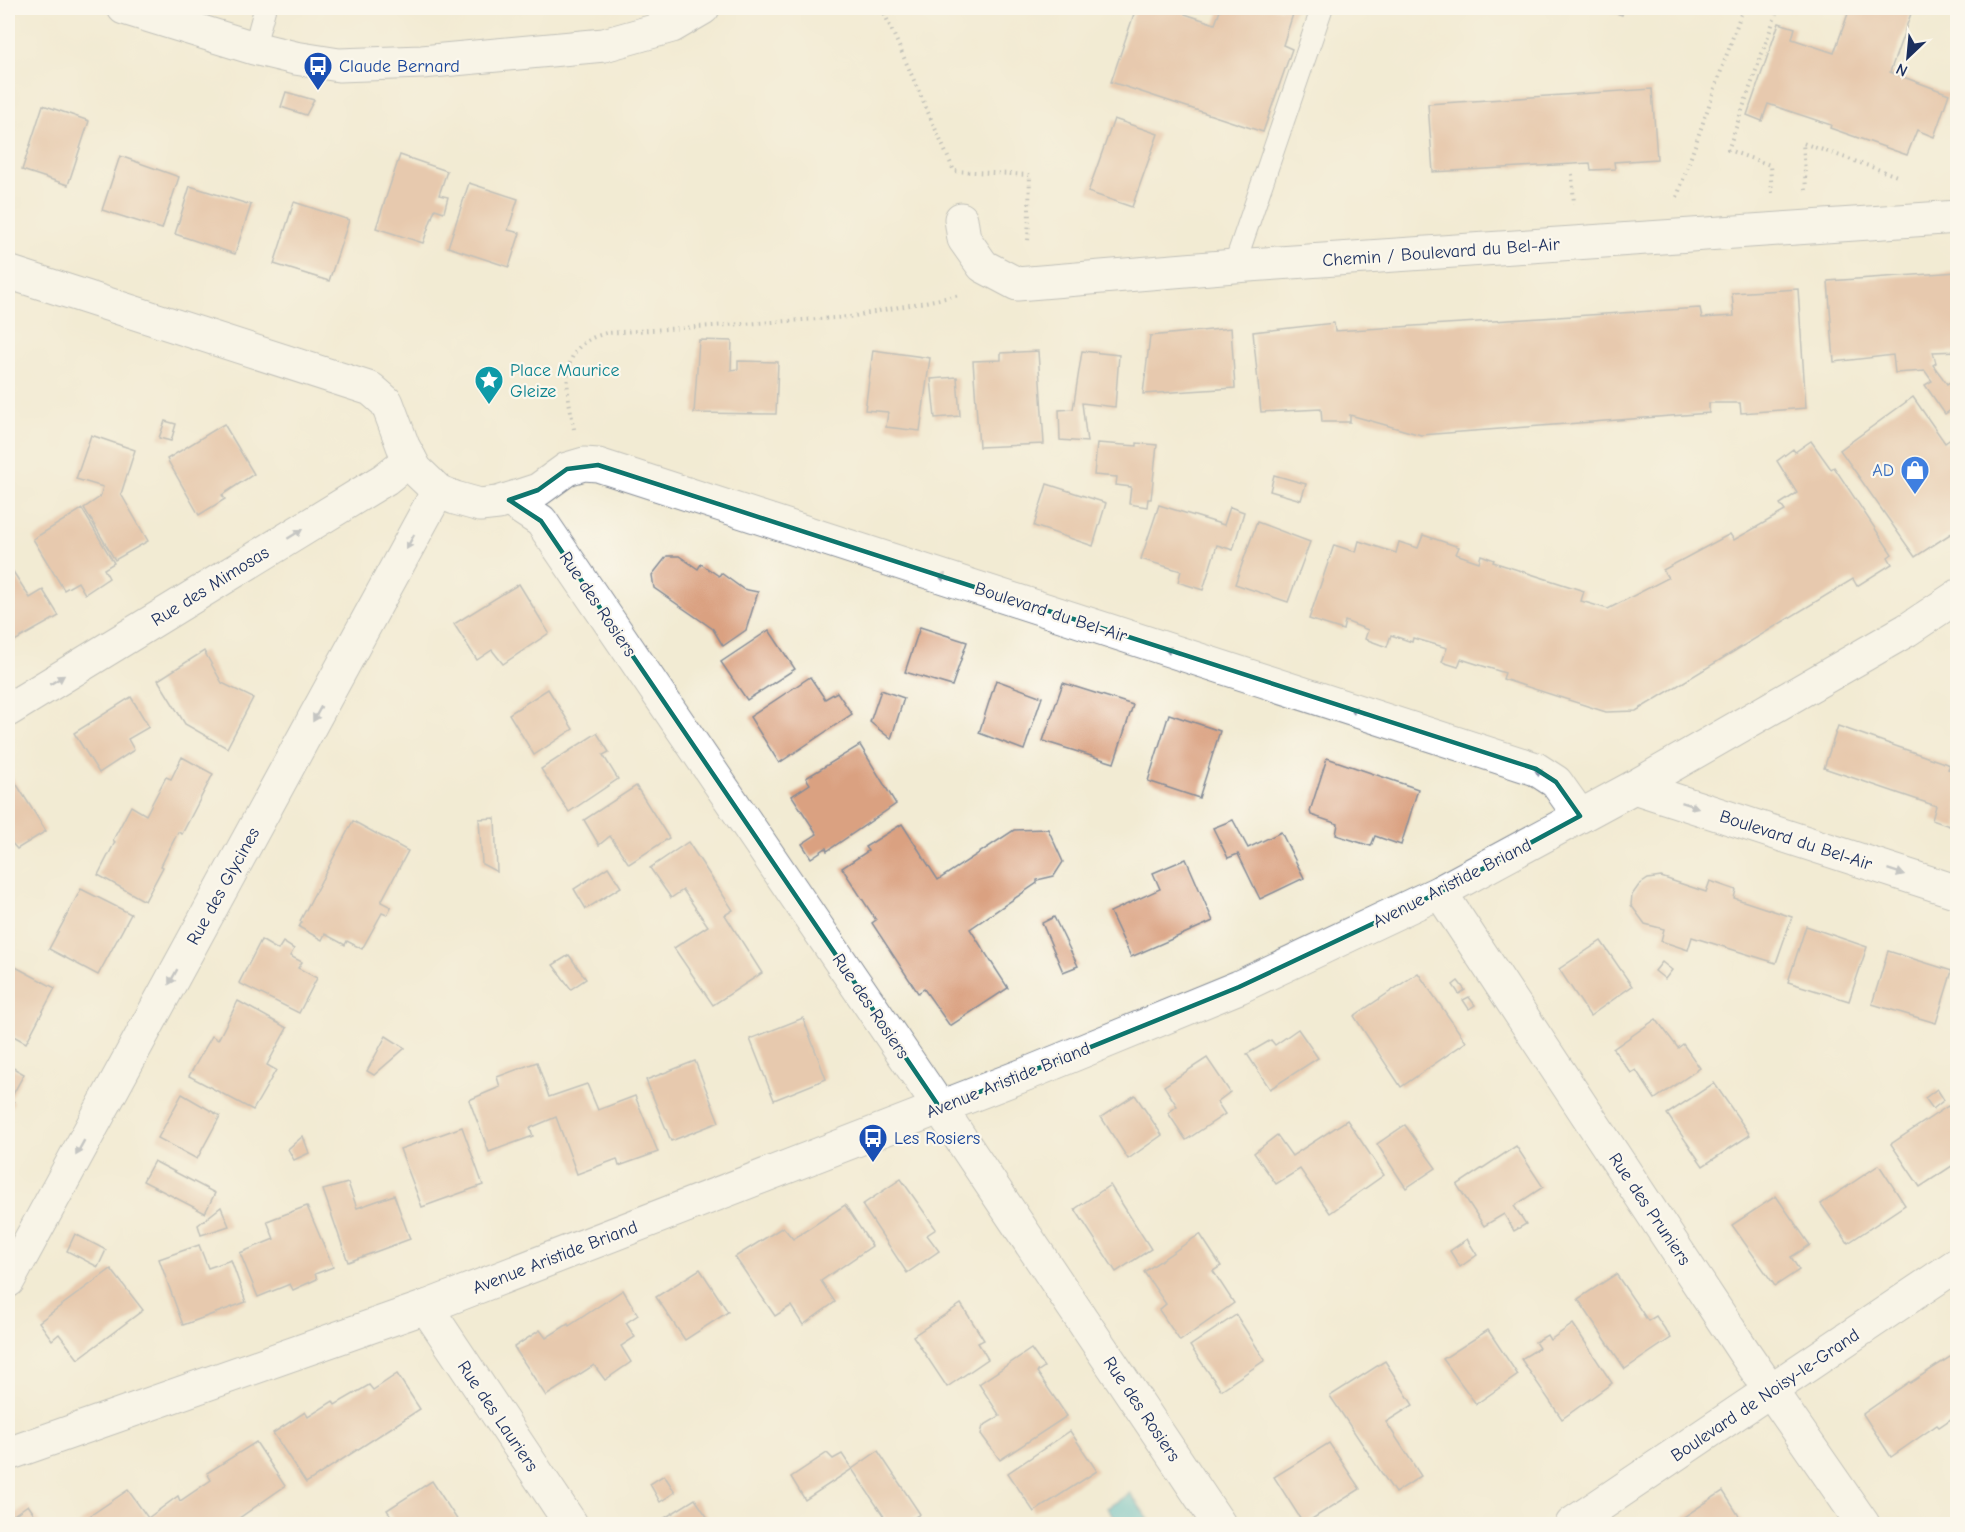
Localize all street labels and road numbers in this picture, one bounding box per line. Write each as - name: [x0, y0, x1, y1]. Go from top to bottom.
- street label: Chemin / Boulevard du Bel-Air: [1322, 234, 1561, 271]
- street label: Rue des Mimosas: [148, 542, 273, 631]
- street label: Rue des Rosiers: [555, 548, 640, 661]
- street label: Boulevard du Bel-Air: [972, 578, 1131, 647]
- street label: Boulevard du Bel-Air: [1717, 806, 1876, 875]
- street label: Rue des Glycines: [183, 824, 264, 949]
- street label: Avenue Aristide Briand: [1370, 834, 1535, 933]
- street label: Rue des Rosiers: [828, 950, 913, 1063]
- street label: Avenue Aristide Briand: [923, 1038, 1093, 1123]
- street label: Rue des Pruniers: [1604, 1149, 1695, 1270]
- street label: Avenue Aristide Briand: [470, 1216, 641, 1299]
- street label: Boulevard de Noisy-le-Grand: [1667, 1324, 1864, 1466]
- street label: Rue des Rosiers: [1099, 1353, 1184, 1466]
- street label: Rue des Lauriers: [453, 1357, 542, 1476]

